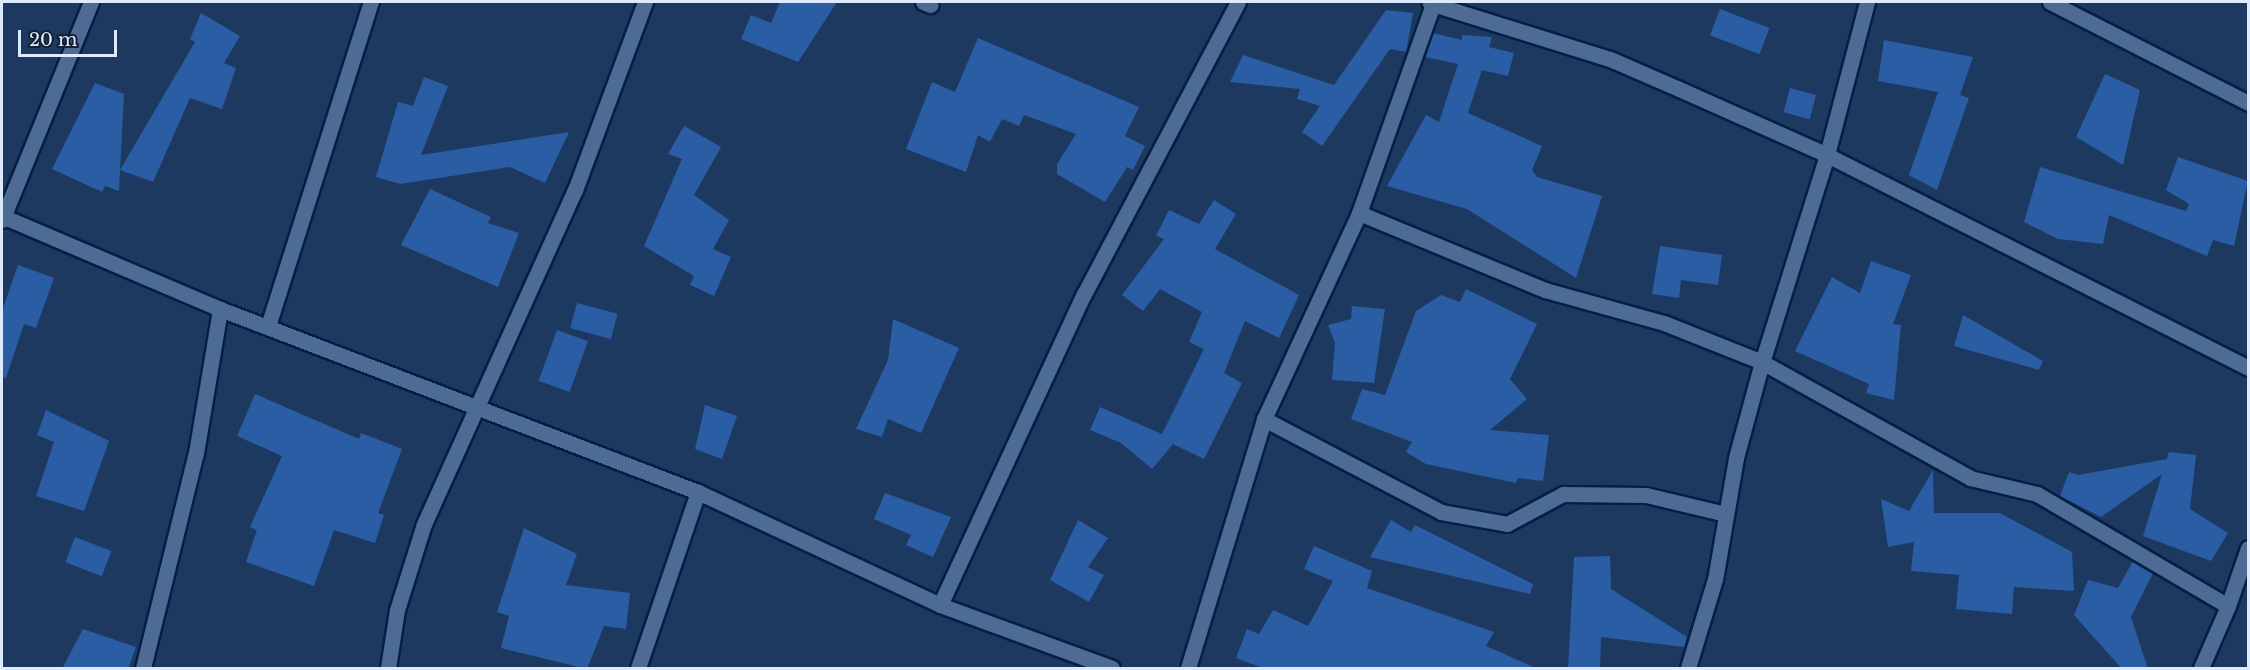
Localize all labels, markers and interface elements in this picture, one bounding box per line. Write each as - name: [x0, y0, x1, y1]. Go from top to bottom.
- scale bar: [21, 18, 120, 56]
- text: 20 m: [29, 29, 77, 51]

